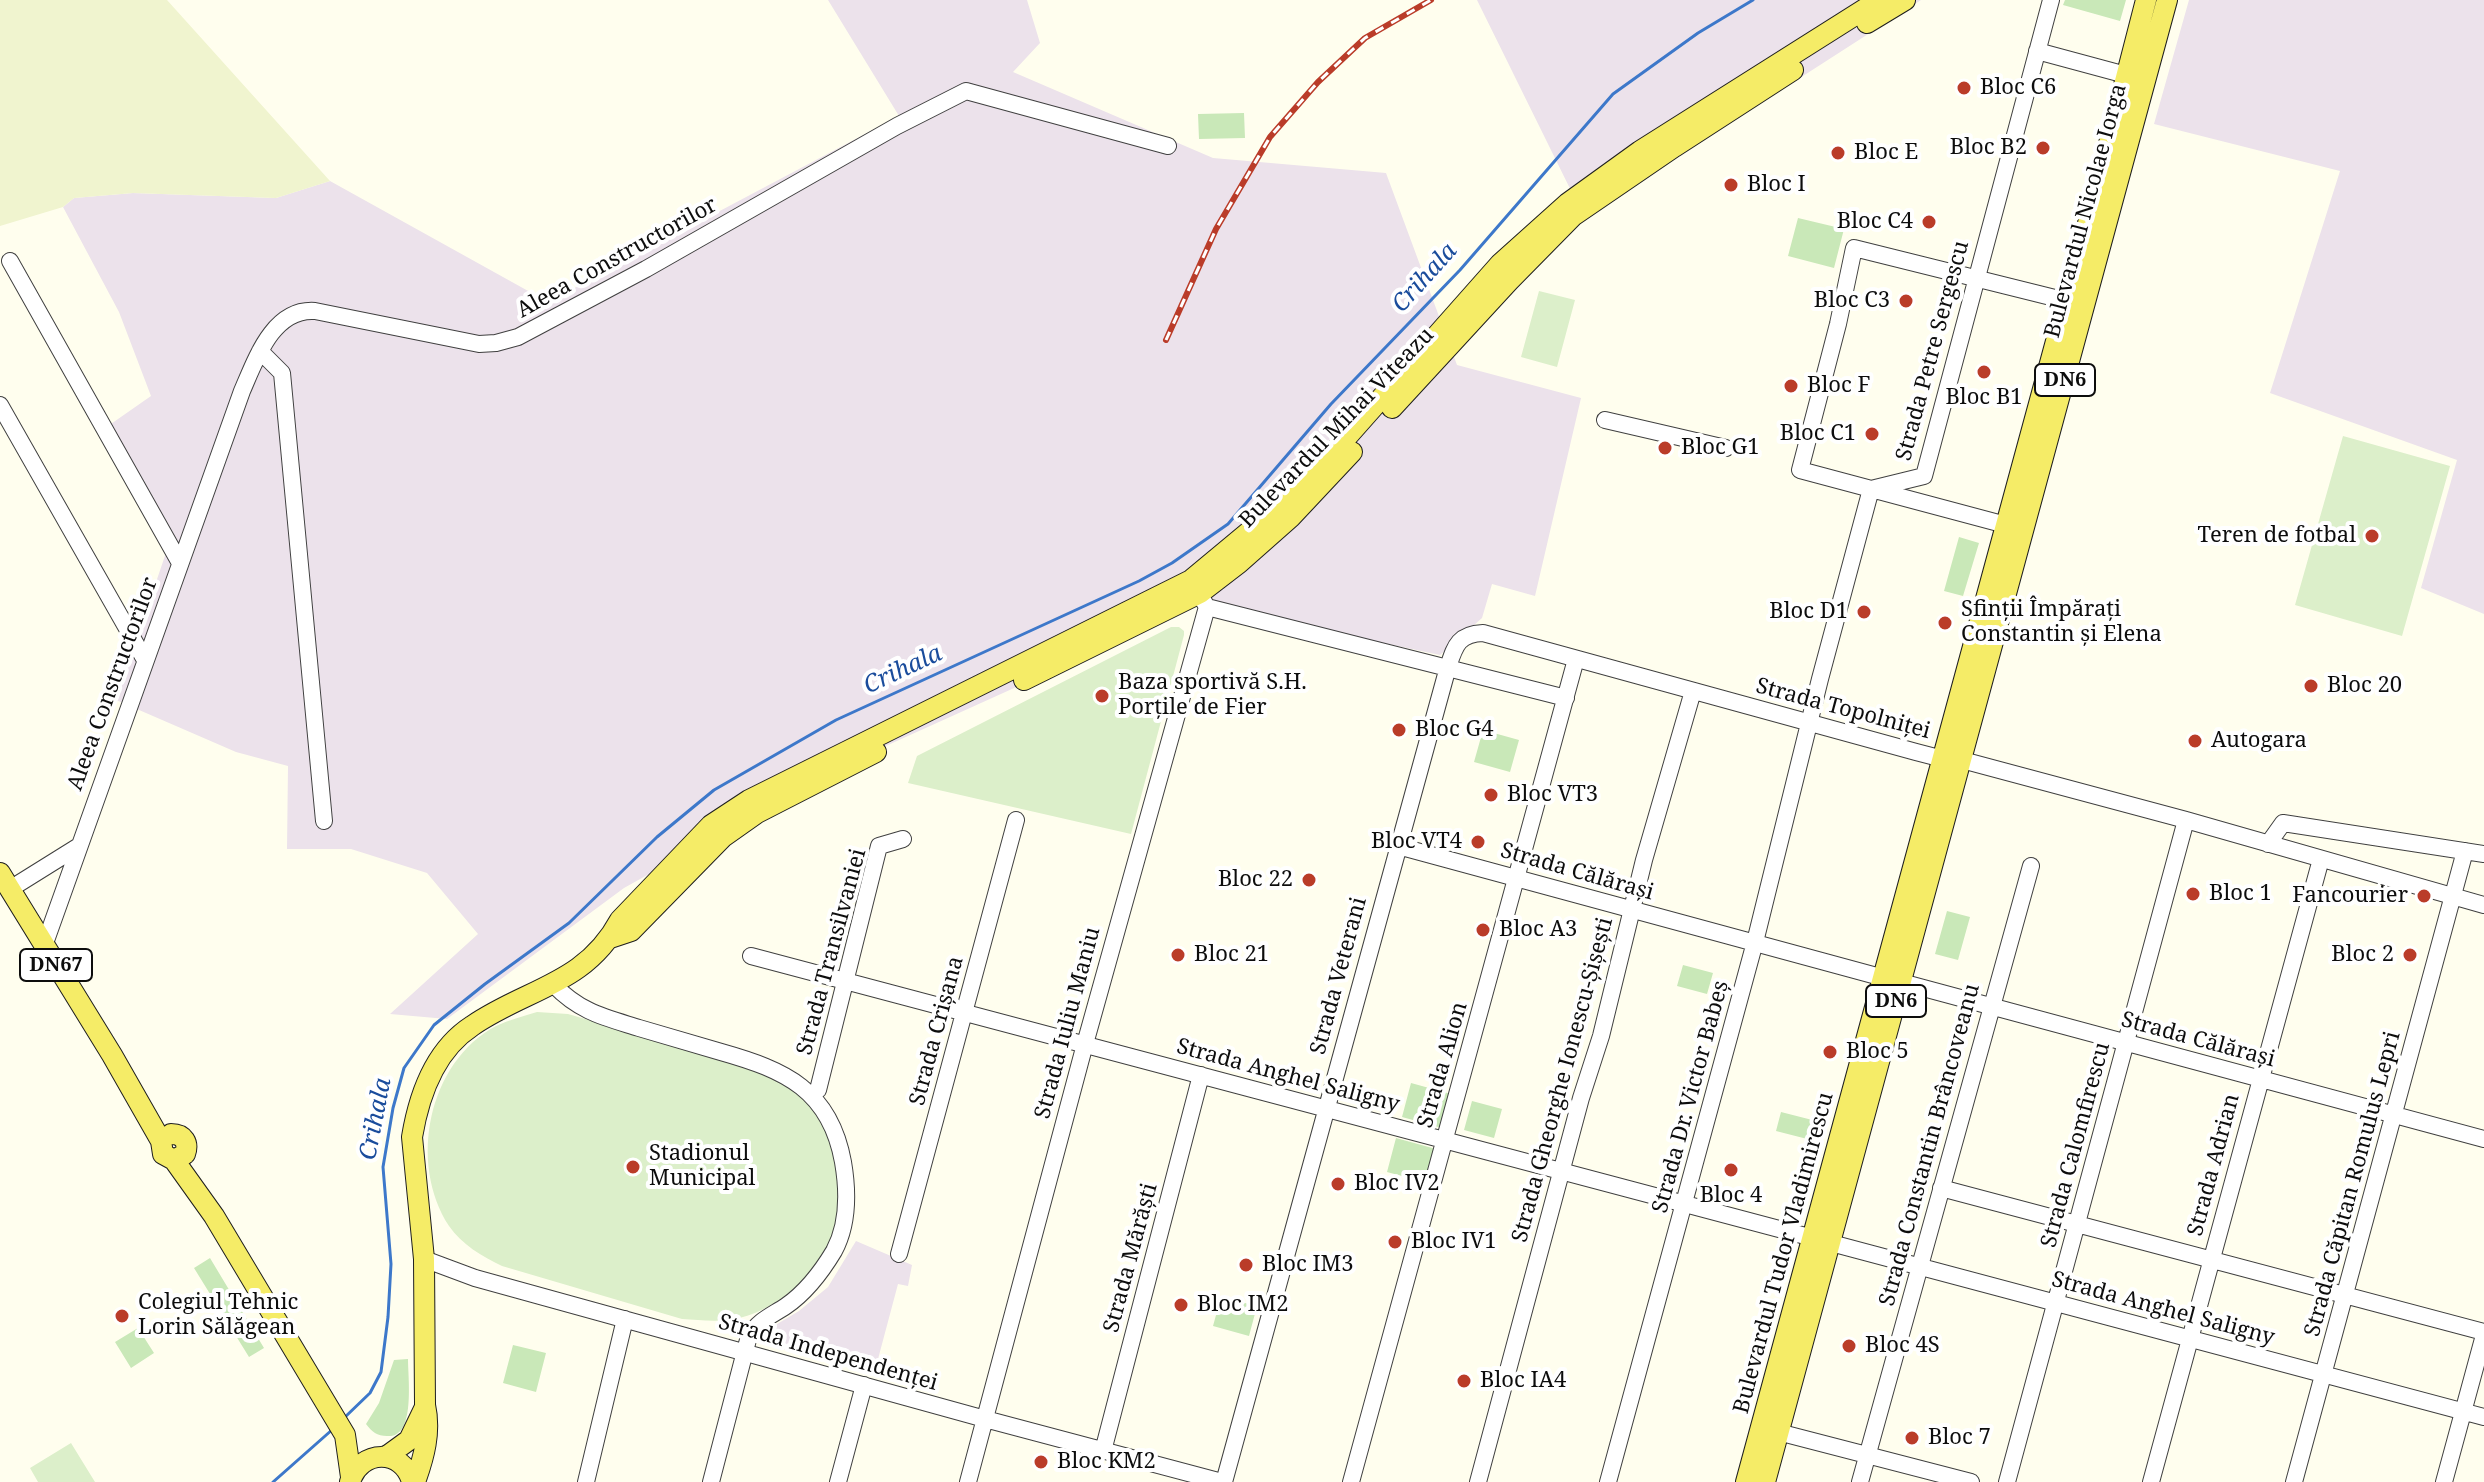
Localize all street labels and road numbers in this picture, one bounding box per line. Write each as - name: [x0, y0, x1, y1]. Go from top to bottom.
- street label: Bulevardul Nicolae Iorga: [2039, 81, 2133, 341]
- street label: Aleea Constructorilor: [512, 192, 722, 324]
- street label: Strada Petre Sergescu: [1891, 238, 1975, 464]
- street label: Bulevardul Mihai Viteazu: [1234, 322, 1440, 534]
- road number: DN6: [2035, 364, 2095, 396]
- street label: Aleea Constructorilor: [62, 574, 164, 794]
- street label: Strada Topolniței: [1753, 673, 1933, 745]
- street label: Strada Călărași: [1497, 838, 1657, 906]
- street label: Strada Transilvaniei: [792, 846, 872, 1058]
- street label: Strada Veterani: [1305, 894, 1373, 1058]
- street label: Strada Gheorghe Ionescu-Șișești: [1507, 915, 1619, 1245]
- street label: Strada Iuliu Maniu: [1030, 924, 1106, 1122]
- road number: DN67: [20, 949, 92, 981]
- street label: Strada Crișana: [904, 953, 970, 1109]
- street label: Strada Dr. Victor Babeș: [1647, 978, 1735, 1216]
- street label: Strada Constantin Brâncoveanu: [1874, 981, 1986, 1309]
- road number: DN6: [1866, 985, 1926, 1017]
- street label: Strada Alion: [1412, 999, 1474, 1131]
- street label: Strada Călărași: [2118, 1007, 2278, 1073]
- street label: Strada Căpitan Romulus Lepri: [2300, 1029, 2406, 1339]
- street label: Strada Anghel Saligny: [1174, 1034, 1402, 1118]
- street label: Strada Calomfirescu: [2036, 1040, 2116, 1250]
- street label: Bulevardul Tudor Vladimirescu: [1728, 1089, 1840, 1417]
- street label: Strada Adrian: [2182, 1091, 2246, 1239]
- street label: Strada Mărăști: [1098, 1180, 1164, 1336]
- street label: Strada Anghel Saligny: [2049, 1267, 2277, 1351]
- street label: Strada Independenței: [715, 1309, 941, 1397]

